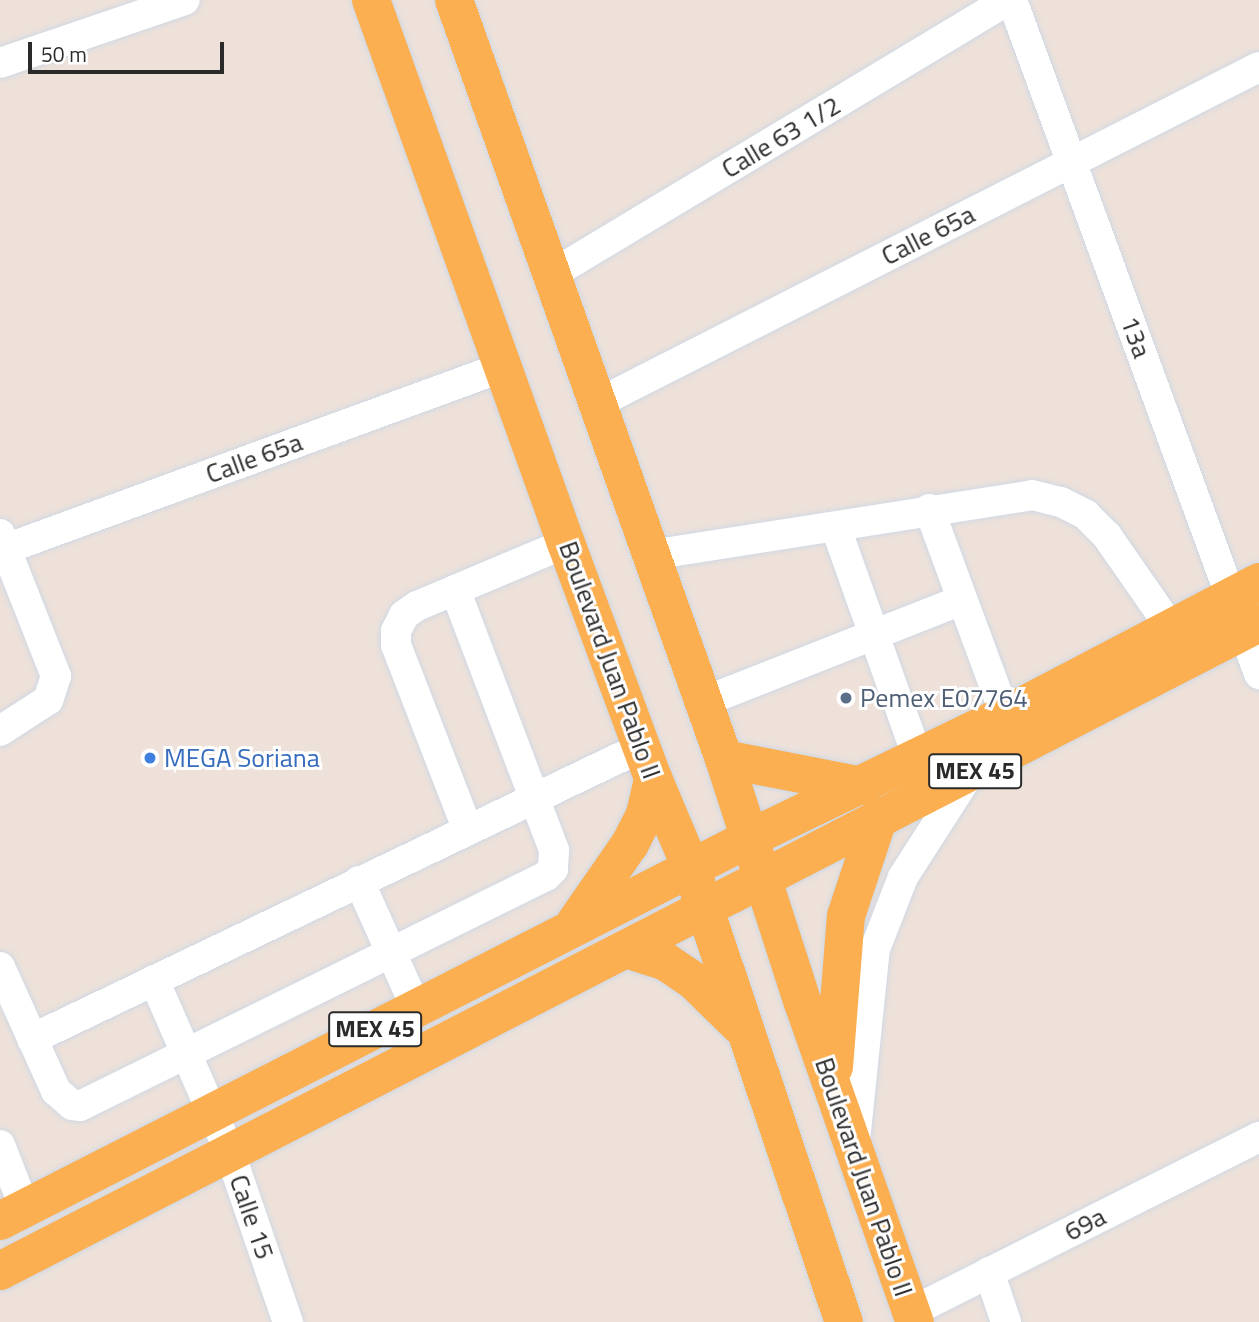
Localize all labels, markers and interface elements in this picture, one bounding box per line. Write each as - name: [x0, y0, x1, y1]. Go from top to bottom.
- scale bar: [32, 28, 228, 72]
- text: 50 m: [41, 38, 87, 70]
- street label: Calle 63 1/2: [716, 89, 846, 185]
- street label: Calle 65a: [876, 198, 980, 272]
- street label: 13a: [1114, 312, 1158, 362]
- street label: Calle 65a: [202, 426, 306, 490]
- street label: Boulevard Juan Pablo II: [553, 537, 667, 783]
- place label: Pemex E07764: [860, 682, 1028, 714]
- marker: Pemex E07764: [838, 690, 854, 706]
- place label: MEGA Soriana: [164, 742, 320, 774]
- marker: MEGA Soriana: [142, 750, 158, 766]
- road number: MEX 45: [928, 750, 1022, 792]
- road number: MEX 45: [328, 1009, 422, 1050]
- street label: Boulevard Juan Pablo II: [809, 1054, 919, 1300]
- street label: Calle 15: [223, 1171, 281, 1263]
- street label: 69a: [1059, 1201, 1111, 1247]

